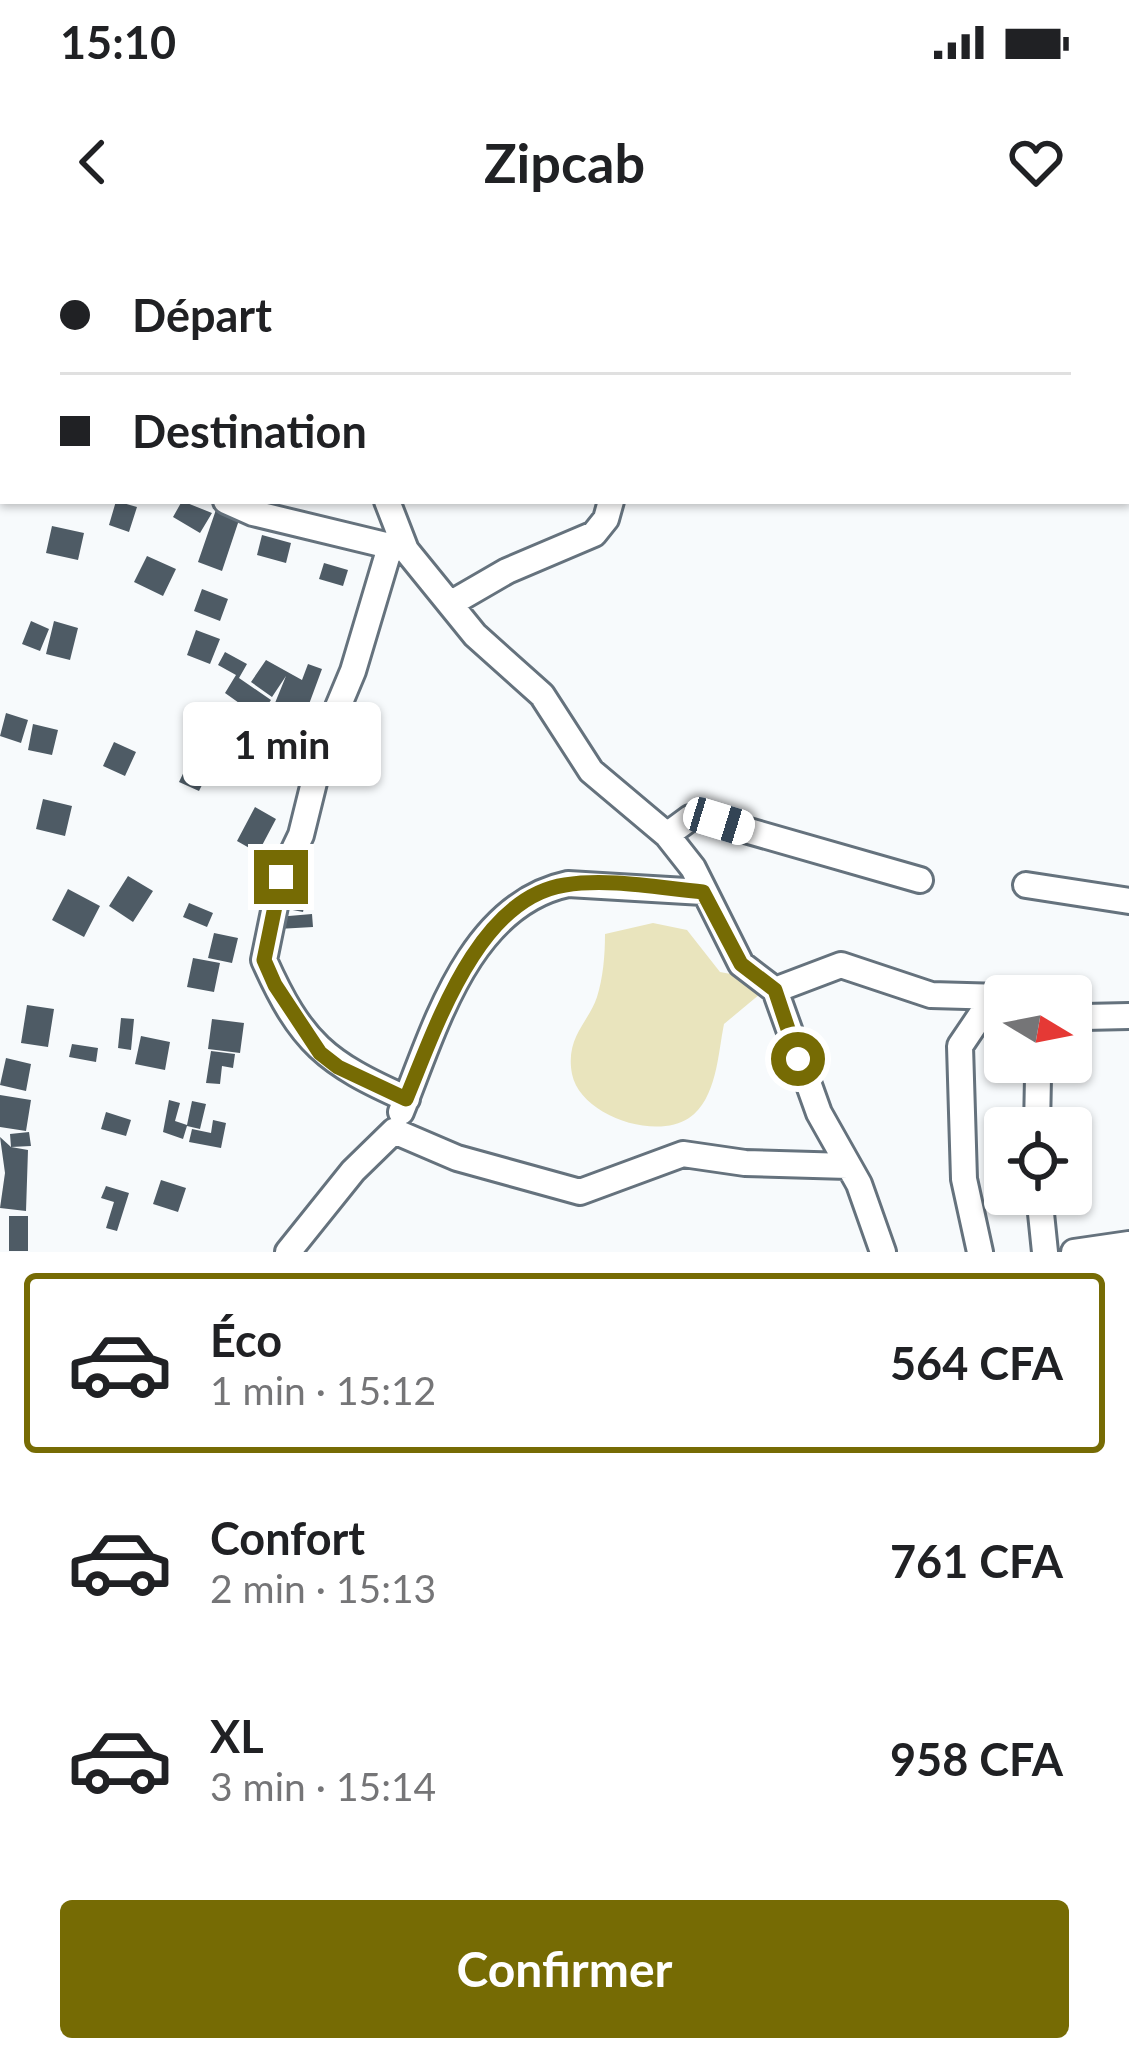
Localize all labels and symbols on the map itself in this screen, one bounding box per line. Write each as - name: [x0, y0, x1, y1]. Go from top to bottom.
- callout: 1 min: [182, 703, 380, 787]
- car: [679, 793, 759, 849]
- route end: [254, 850, 308, 904]
- north arrow: [984, 975, 1092, 1083]
- route start: [771, 1032, 825, 1086]

